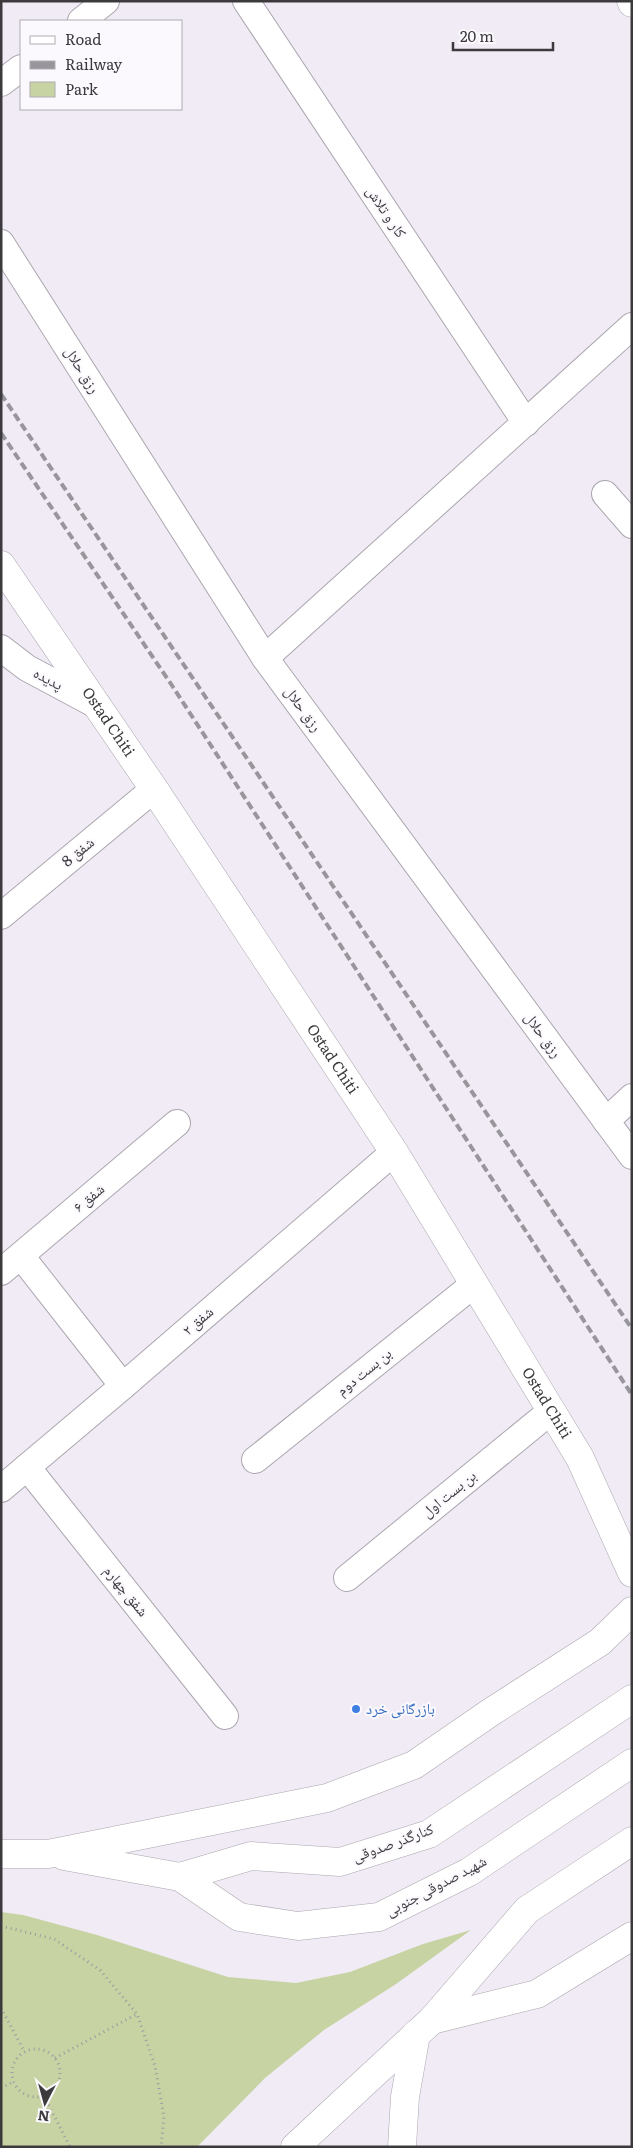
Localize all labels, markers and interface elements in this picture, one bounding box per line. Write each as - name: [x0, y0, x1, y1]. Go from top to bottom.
- legend: [20, 20, 182, 110]
- scale bar: [453, 20, 553, 52]
- text: 20 m: [460, 24, 494, 47]
- text: Road: [65, 27, 101, 50]
- text: Railway: [65, 52, 123, 75]
- text: Park: [65, 77, 99, 100]
- street label: کار و تلاش: [361, 181, 413, 242]
- street label: رزق حلال: [60, 341, 107, 397]
- street label: پدیده: [30, 660, 68, 695]
- street label: رزق حلال: [280, 680, 329, 736]
- street label: Ostad Chiti: [77, 681, 141, 761]
- street label: شفق 8: [56, 830, 99, 871]
- street label: رزق حلال: [520, 1006, 569, 1062]
- street label: Ostad Chiti: [302, 1018, 365, 1098]
- street label: شفق ۶: [67, 1177, 109, 1217]
- street label: شفق ۲: [176, 1300, 218, 1340]
- street label: بن بست دوم: [330, 1341, 396, 1400]
- street label: Ostad Chiti: [517, 1362, 578, 1442]
- street label: بن بست اول: [416, 1464, 480, 1522]
- street label: شفق چهارم: [99, 1559, 155, 1621]
- place label: بازرگانی خرد: [366, 1696, 435, 1719]
- marker: بازرگانی خرد: [350, 1703, 362, 1715]
- street label: کنارگذر صدوقی: [349, 1816, 436, 1867]
- street label: شهید صدوقی جنوبی: [380, 1848, 490, 1921]
- north arrow: [20, 2078, 70, 2128]
- text: N: [36, 2106, 50, 2127]

